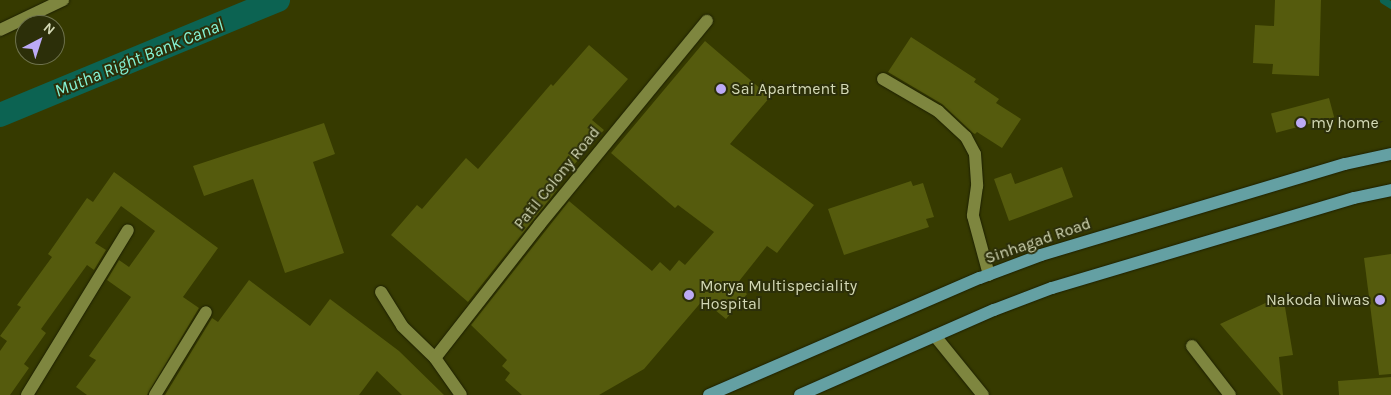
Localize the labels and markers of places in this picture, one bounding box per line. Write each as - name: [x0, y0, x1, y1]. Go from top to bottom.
- place label: Sai Apartment B: [731, 79, 850, 99]
- marker: Sai Apartment B: [715, 83, 727, 95]
- place label: my home: [1311, 113, 1379, 133]
- marker: my home: [1295, 117, 1307, 129]
- place label: Morya Multispeciality Hospital: [700, 276, 857, 314]
- marker: Morya Multispeciality Hospital: [682, 288, 696, 302]
- place label: Nakoda Niwas: [1266, 290, 1370, 310]
- marker: Nakoda Niwas: [1374, 294, 1386, 306]

